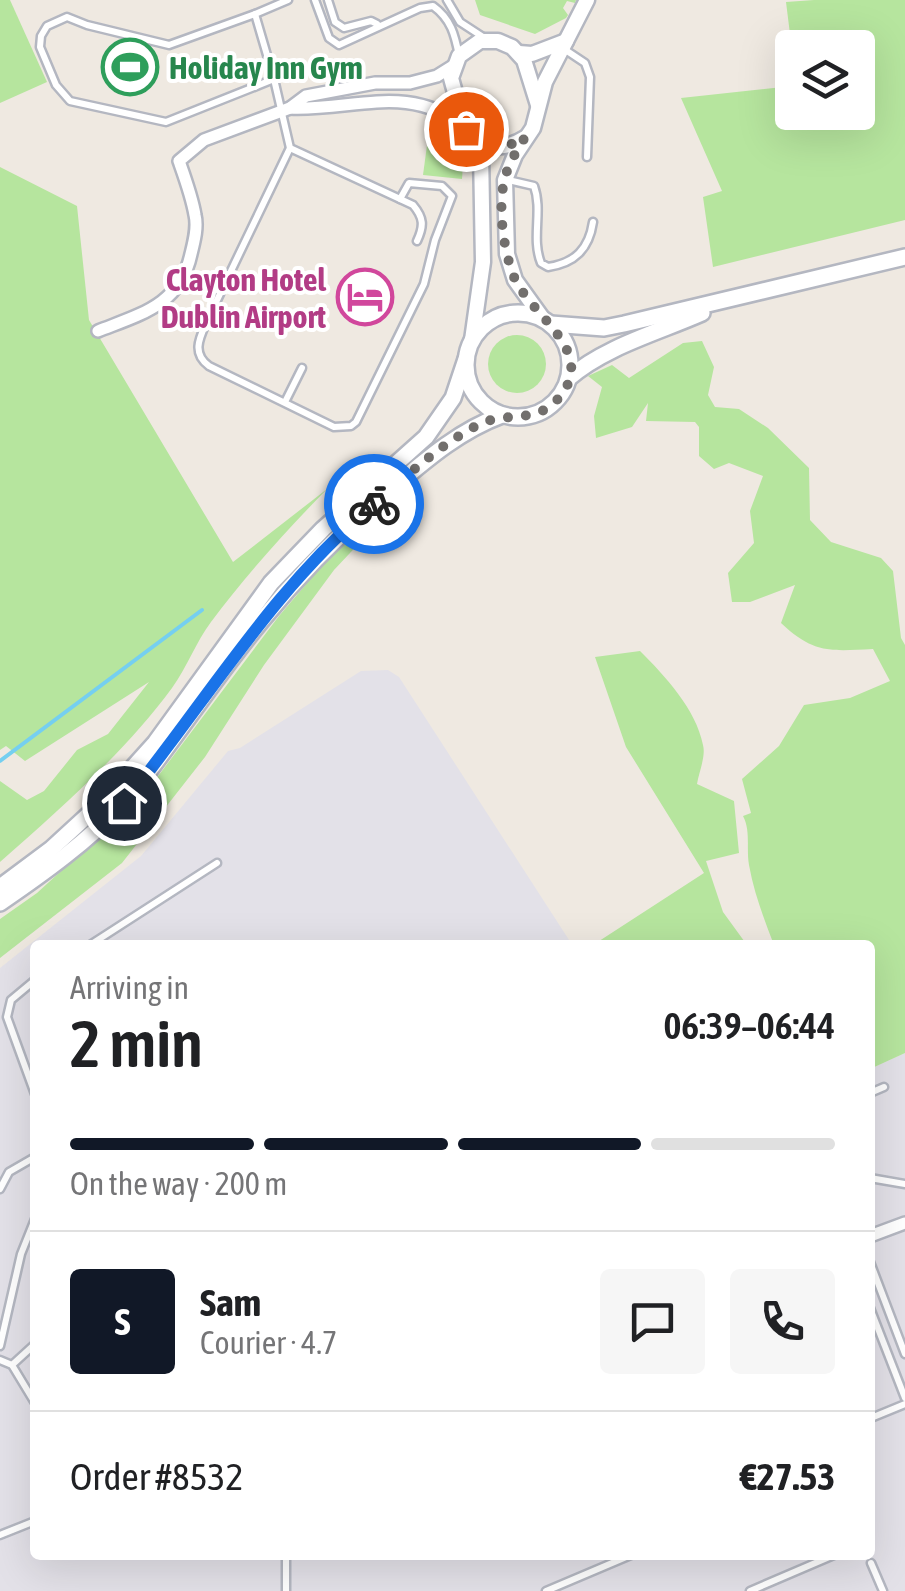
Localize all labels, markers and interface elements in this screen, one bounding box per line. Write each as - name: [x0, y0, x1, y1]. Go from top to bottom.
- map controls: [775, 30, 875, 130]
- button: layers: [775, 30, 875, 130]
- sports icon: Holiday Inn Gym: [100, 37, 160, 97]
- place label: Holiday Inn Gym: [169, 49, 363, 86]
- pin: [424, 87, 509, 172]
- icon: bag: [439, 102, 494, 157]
- place label: Clayton Hotel Dublin Airport: [161, 261, 327, 335]
- hotel icon: Clayton Hotel Dublin Airport: [335, 267, 395, 327]
- courier: [324, 454, 424, 554]
- icon: bike: [347, 477, 402, 532]
- pin: [82, 761, 167, 846]
- icon: home: [97, 776, 152, 831]
- text: Arriving in: [70, 969, 189, 1006]
- text: 06:39–06:44: [663, 1004, 835, 1047]
- text: 2 min: [70, 1006, 203, 1081]
- text: On the way · 200 m: [70, 1165, 287, 1202]
- button: chat: [600, 1269, 705, 1374]
- button: phone: [730, 1269, 835, 1374]
- text: Sam: [200, 1281, 261, 1324]
- text: S: [115, 1300, 130, 1343]
- text: Courier · 4.7: [200, 1324, 337, 1361]
- text: Order #8532: [70, 1455, 243, 1498]
- text: €27.53: [740, 1455, 835, 1498]

